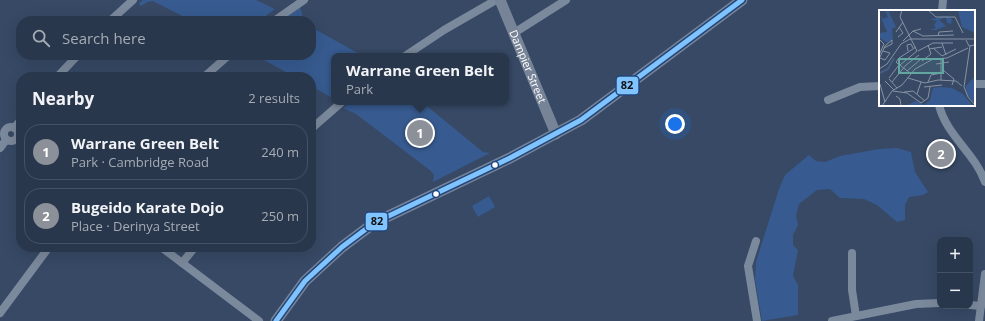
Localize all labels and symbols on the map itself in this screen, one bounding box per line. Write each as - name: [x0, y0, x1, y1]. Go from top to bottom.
- inset map: [879, 10, 975, 106]
- street label: Dampier Street: [506, 27, 550, 105]
- line badge: 82: [616, 76, 639, 95]
- text: 82: [621, 77, 633, 92]
- your location: [665, 114, 685, 134]
- pin: 1: [407, 118, 433, 148]
- pin: 2: [928, 139, 954, 169]
- unlabelled marker: [490, 160, 500, 170]
- unlabelled marker: [431, 189, 441, 199]
- line badge: 82: [365, 212, 388, 231]
- text: 82: [371, 213, 383, 228]

